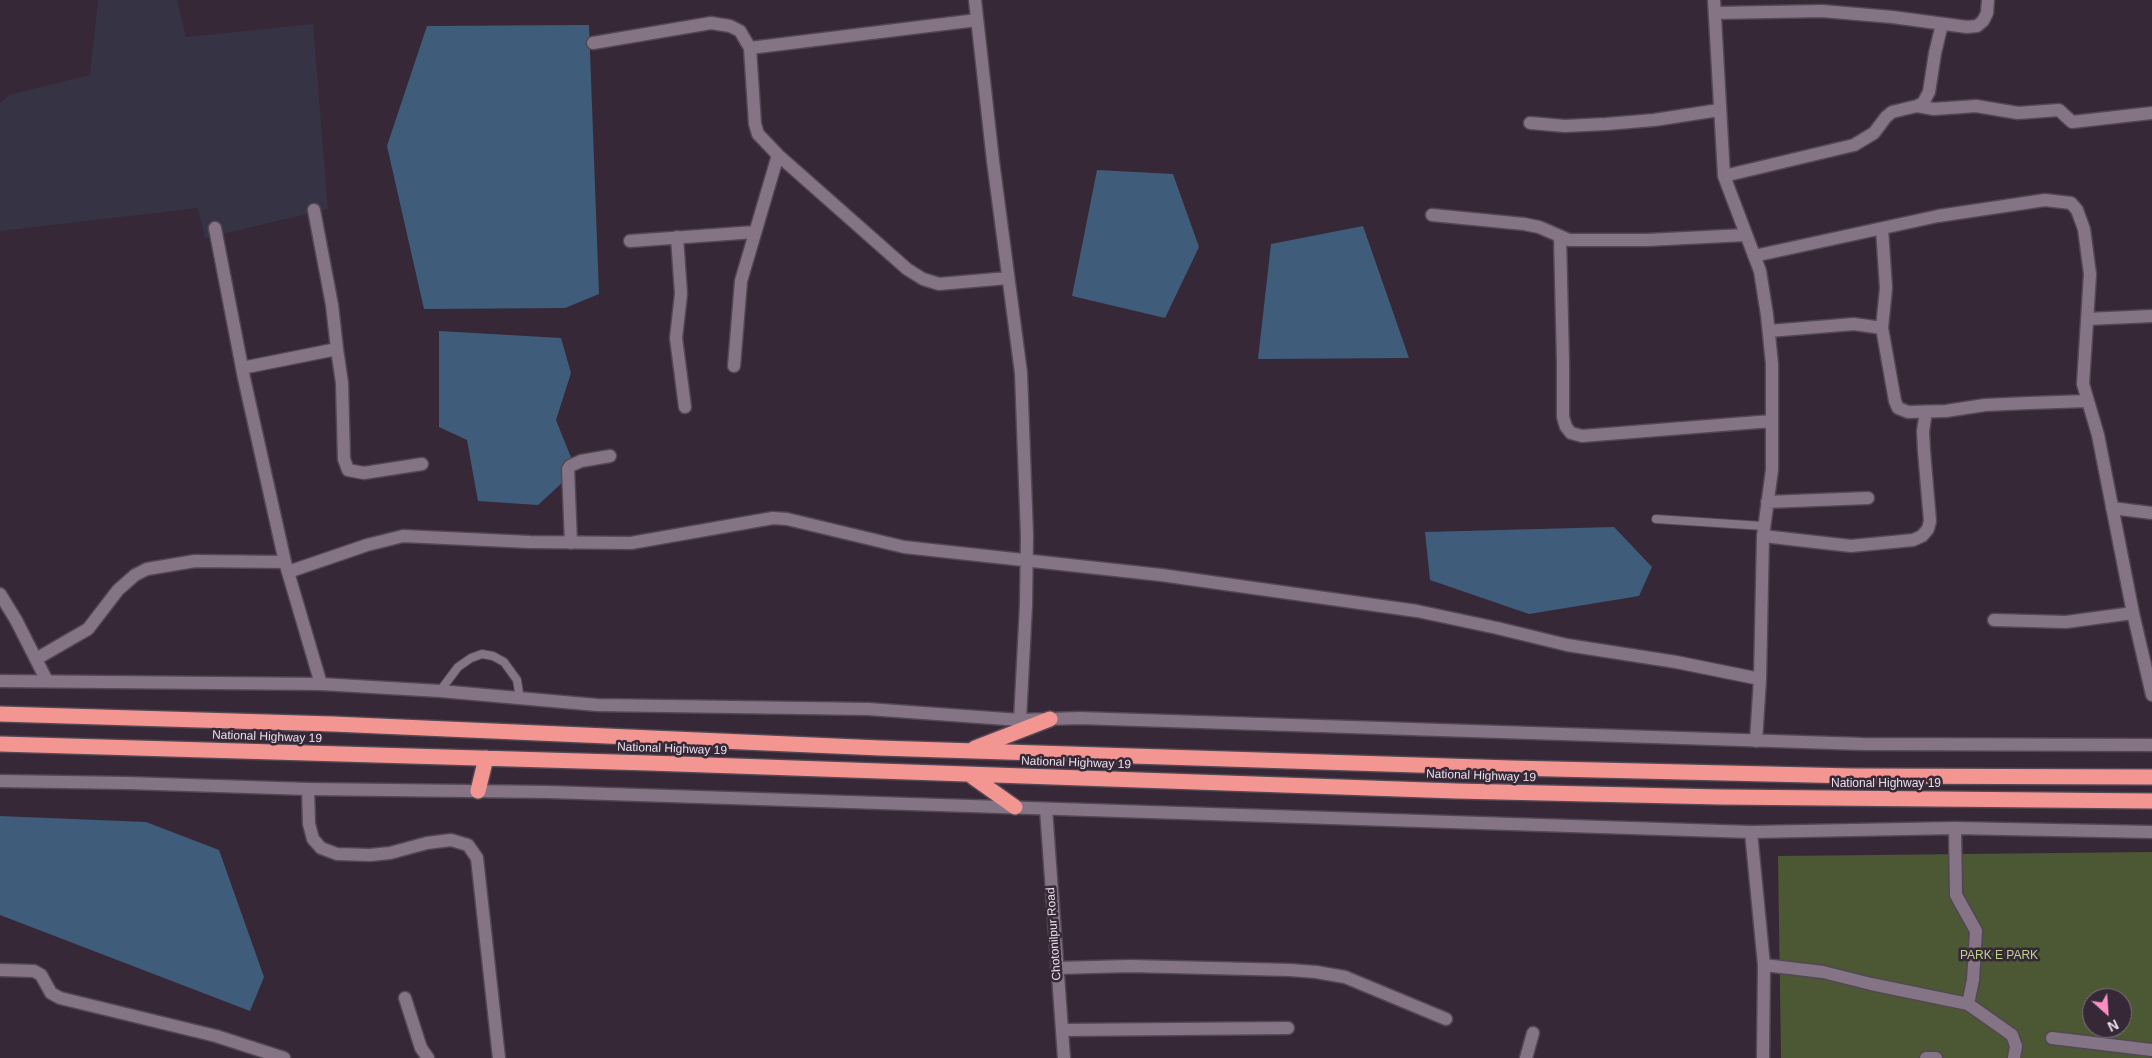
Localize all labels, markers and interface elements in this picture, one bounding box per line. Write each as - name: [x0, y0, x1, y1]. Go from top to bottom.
- street label: National Highway 19: [212, 728, 322, 746]
- street label: National Highway 19: [617, 740, 727, 758]
- street label: National Highway 19: [1021, 754, 1131, 772]
- street label: National Highway 19: [1426, 767, 1536, 785]
- street label: National Highway 19: [1831, 777, 1941, 791]
- street label: Chotonilpur Road: [1044, 887, 1064, 981]
- park label: PARK E PARK: [1960, 949, 2038, 963]
- north arrow: [2082, 988, 2132, 1038]
- text: N: [2105, 1016, 2121, 1035]

